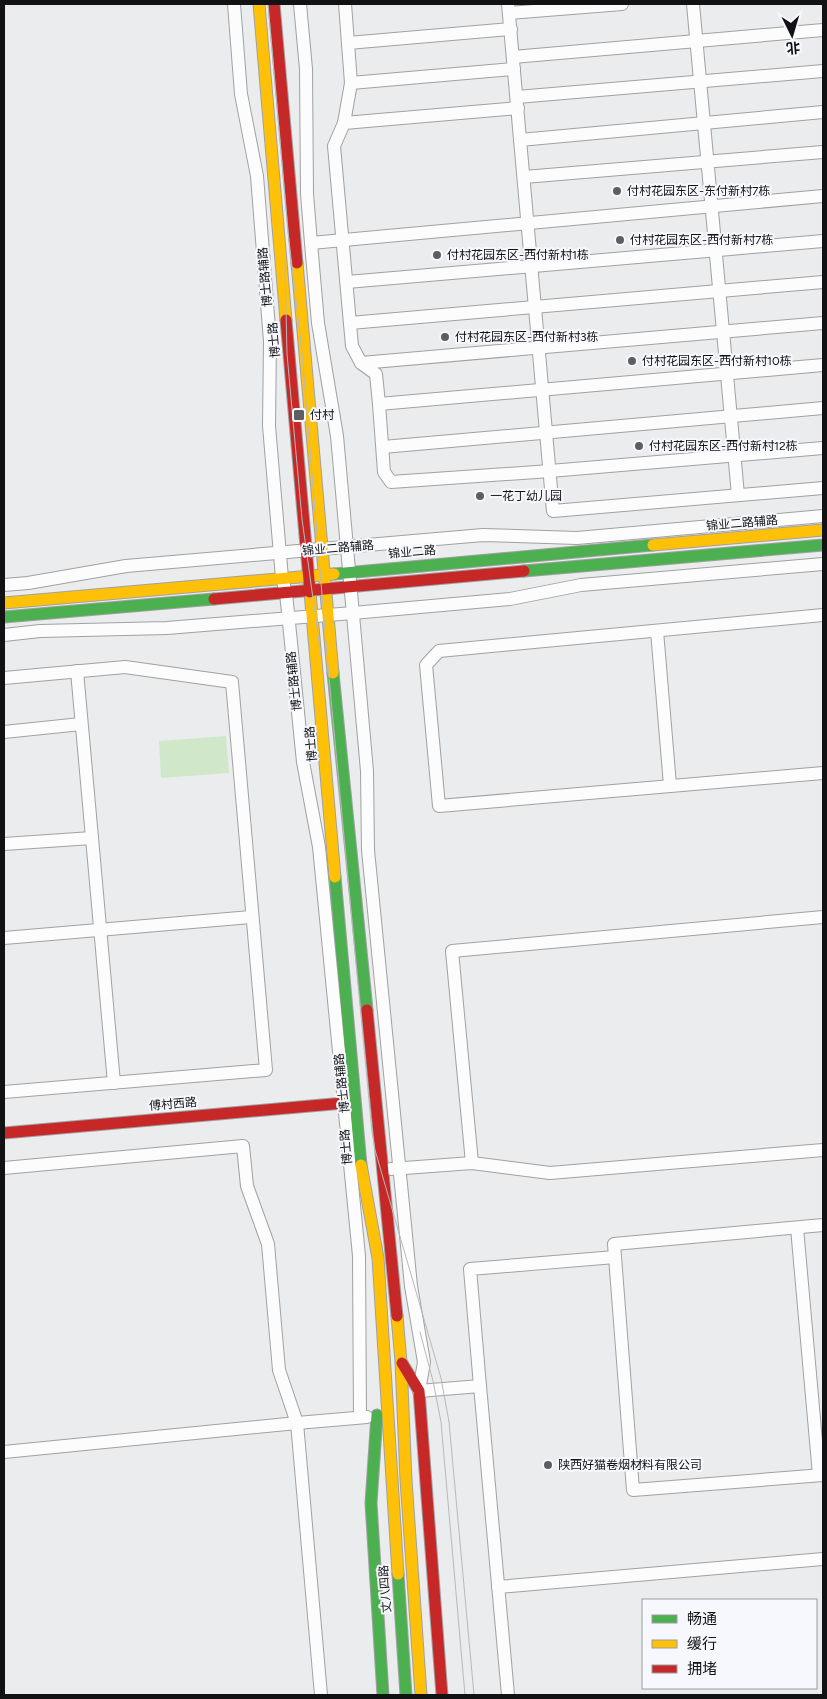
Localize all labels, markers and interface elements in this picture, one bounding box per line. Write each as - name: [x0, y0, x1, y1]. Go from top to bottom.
- north arrow: [767, 10, 817, 60]
- text: 北: [785, 38, 801, 57]
- place label: 付村花园东区-东付新村7栋: [627, 184, 770, 198]
- marker: 付村花园东区-东付新村7栋: [611, 185, 623, 197]
- place label: 付村花园东区-西付新村7栋: [630, 233, 773, 247]
- marker: 付村花园东区-西付新村7栋: [614, 234, 626, 246]
- street label: 博士路辅路: [255, 246, 275, 308]
- place label: 付村花园东区-西付新村1栋: [447, 248, 589, 262]
- marker: 付村花园东区-西付新村1栋: [431, 249, 443, 261]
- street label: 博士路: [265, 321, 283, 359]
- place label: 付村花园东区-西付新村3栋: [455, 330, 599, 344]
- marker: 付村花园东区-西付新村3栋: [439, 331, 451, 343]
- place label: 付村花园东区-西付新村10栋: [642, 354, 792, 368]
- marker: 付村花园东区-西付新村10栋: [626, 355, 638, 367]
- marker: 付村: [292, 408, 306, 422]
- place label: 付村: [310, 408, 335, 422]
- place label: 付村花园东区-西付新村12栋: [649, 439, 798, 453]
- marker: 付村花园东区-西付新村12栋: [633, 440, 645, 452]
- place label: 一花丁幼儿园: [490, 489, 562, 503]
- marker: 一花丁幼儿园: [474, 490, 486, 502]
- street label: 锦业二路辅路: [706, 513, 778, 533]
- street label: 锦业二路辅路: [302, 538, 374, 558]
- street label: 锦业二路: [387, 543, 437, 561]
- street label: 博士路辅路: [284, 650, 304, 712]
- street label: 博士路: [302, 725, 320, 763]
- street label: 博士路辅路: [332, 1052, 352, 1114]
- street label: 傅村西路: [148, 1095, 198, 1113]
- street label: 博士路: [337, 1128, 355, 1166]
- place label: 陕西好猫卷烟材料有限公司: [558, 1458, 702, 1472]
- marker: 陕西好猫卷烟材料有限公司: [542, 1459, 554, 1471]
- street label: 丈八四路: [376, 1565, 394, 1613]
- legend: [642, 1599, 817, 1689]
- text: 畅通: [687, 1610, 717, 1628]
- text: 缓行: [687, 1635, 717, 1653]
- text: 拥堵: [687, 1660, 717, 1678]

